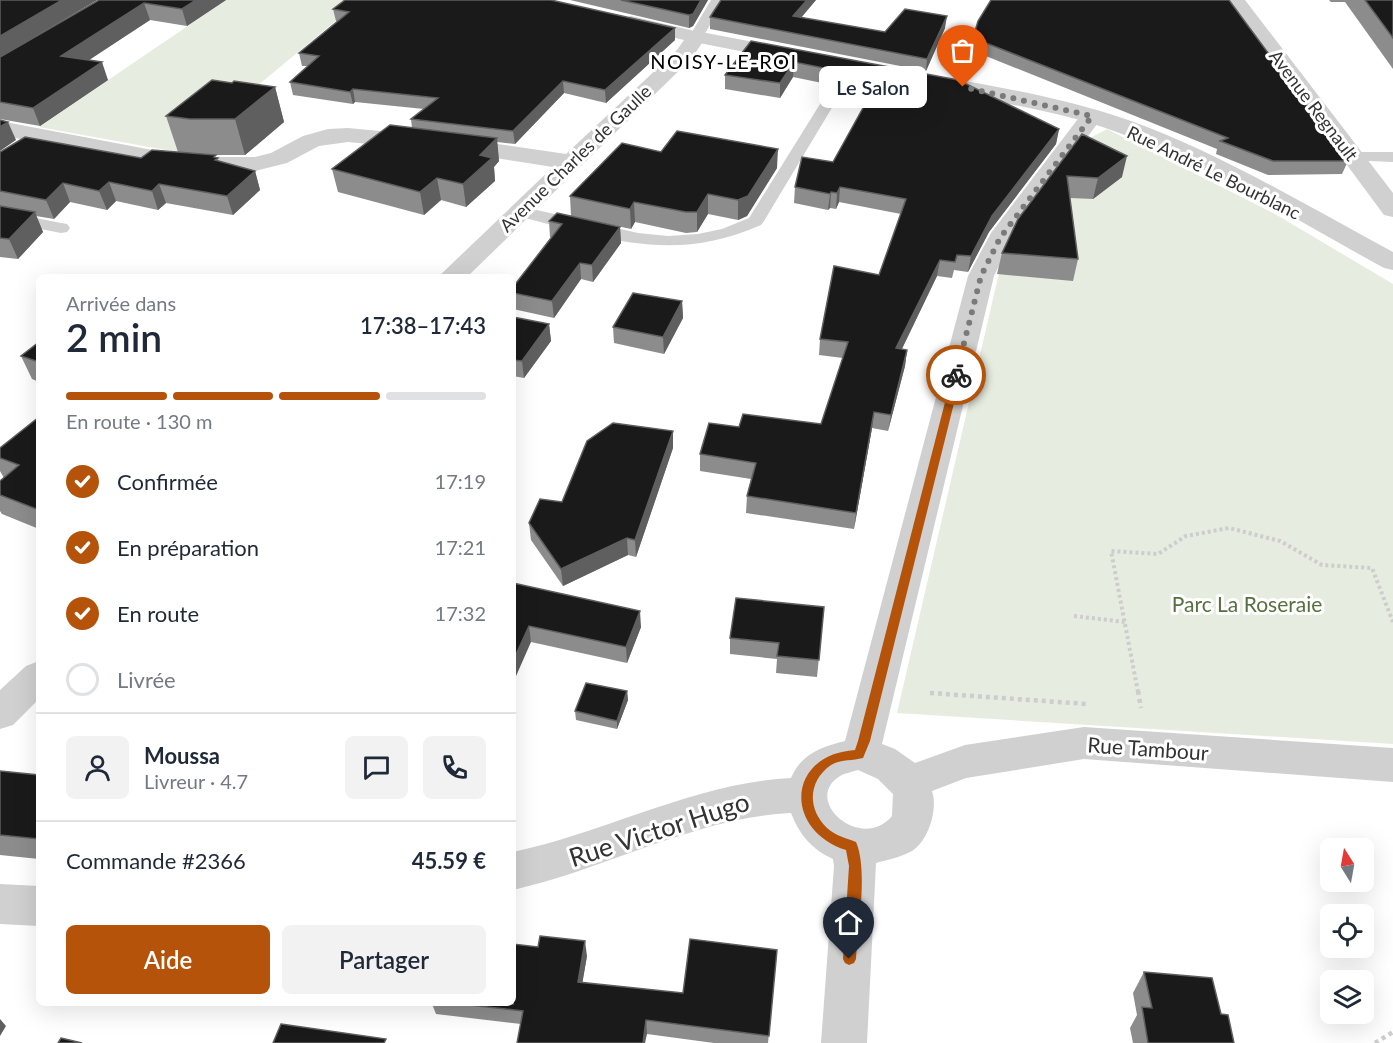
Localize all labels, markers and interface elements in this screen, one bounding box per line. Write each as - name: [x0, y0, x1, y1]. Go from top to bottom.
- pin: [937, 25, 988, 87]
- icon: bag: [946, 34, 979, 67]
- street label: Avenue Regnault: [1265, 45, 1363, 165]
- district label: NOISY-LE-ROI: [650, 49, 798, 73]
- callout: Le Salon: [819, 66, 927, 108]
- text: Le Salon: [836, 75, 910, 99]
- street label: Avenue Charles de Gaulle: [495, 80, 655, 236]
- street label: Rue André Le Bourblanc: [1124, 120, 1305, 224]
- text: Arrivée dans: [66, 291, 176, 315]
- text: 17:38–17:43: [360, 312, 486, 339]
- text: 2 min: [66, 314, 162, 360]
- courier: [926, 345, 986, 405]
- icon: bike: [940, 359, 973, 392]
- text: En route · 130 m: [66, 409, 212, 433]
- icon: check: [66, 465, 99, 498]
- text: Confirmée: [117, 468, 218, 495]
- text: 17:19: [435, 469, 486, 493]
- icon: check: [66, 531, 99, 564]
- text: En préparation: [117, 534, 259, 561]
- text: 17:21: [435, 535, 486, 559]
- park label: Parc La Roseraie: [1172, 591, 1322, 616]
- icon: check: [66, 597, 99, 630]
- text: En route: [117, 600, 199, 627]
- text: 17:32: [435, 601, 486, 625]
- text: Livrée: [117, 666, 176, 693]
- street label: Rue Tambour: [1087, 731, 1210, 765]
- button: person: [66, 736, 129, 799]
- button: chat: [345, 736, 408, 799]
- button: phone: [423, 736, 486, 799]
- text: Moussa: [144, 742, 220, 769]
- text: Livreur · 4.7: [144, 769, 248, 793]
- street label: Rue Victor Hugo: [565, 785, 753, 873]
- north arrow: [1320, 838, 1374, 892]
- map controls: [1320, 838, 1374, 1024]
- text: Commande #2366: [66, 847, 246, 874]
- text: 45.59 €: [412, 847, 486, 874]
- pin: [823, 897, 874, 959]
- button: locate: [1320, 904, 1374, 958]
- icon: home: [832, 906, 865, 939]
- button: Aide: [66, 925, 270, 994]
- button: Partager: [282, 925, 486, 994]
- button: layers: [1320, 970, 1374, 1024]

